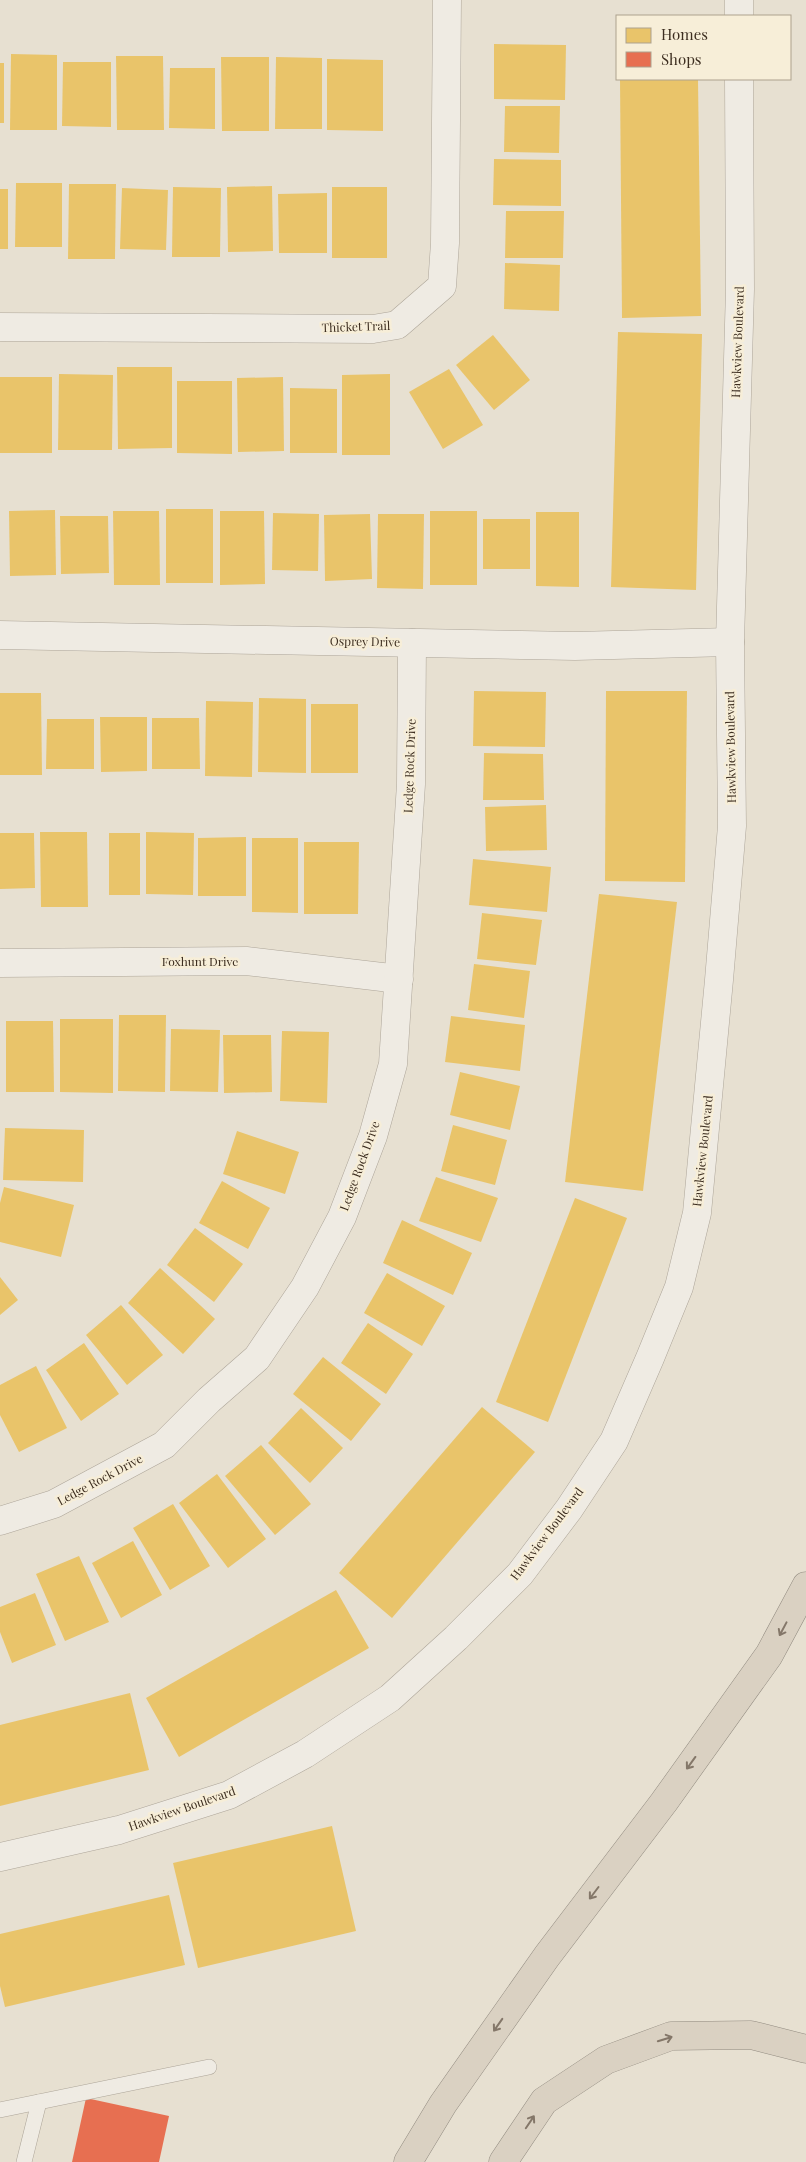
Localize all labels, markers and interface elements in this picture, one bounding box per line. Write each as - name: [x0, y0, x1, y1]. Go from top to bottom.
- legend: [616, 15, 791, 80]
- text: Homes: [661, 24, 708, 44]
- text: Shops: [661, 49, 702, 69]
- street label: Hawkview Boulevard: [727, 286, 747, 398]
- street label: Thicket Trail: [321, 317, 391, 335]
- street label: Osprey Drive: [330, 632, 400, 650]
- street label: Hawkview Boulevard: [721, 691, 739, 803]
- street label: Ledge Rock Drive: [399, 719, 419, 813]
- street label: Foxhunt Drive: [162, 953, 238, 969]
- street label: Hawkview Boulevard: [688, 1094, 716, 1207]
- street label: Ledge Rock Drive: [335, 1119, 383, 1213]
- street label: Ledge Rock Drive: [54, 1450, 145, 1508]
- street label: Hawkview Boulevard: [506, 1484, 586, 1583]
- one-way arrow: [778, 1622, 788, 1637]
- one-way arrow: [686, 1756, 696, 1770]
- street label: Hawkview Boulevard: [126, 1782, 237, 1834]
- one-way arrow: [589, 1887, 600, 1900]
- one-way arrow: [493, 2018, 503, 2032]
- one-way arrow: [657, 2033, 673, 2043]
- one-way arrow: [525, 2115, 535, 2129]

